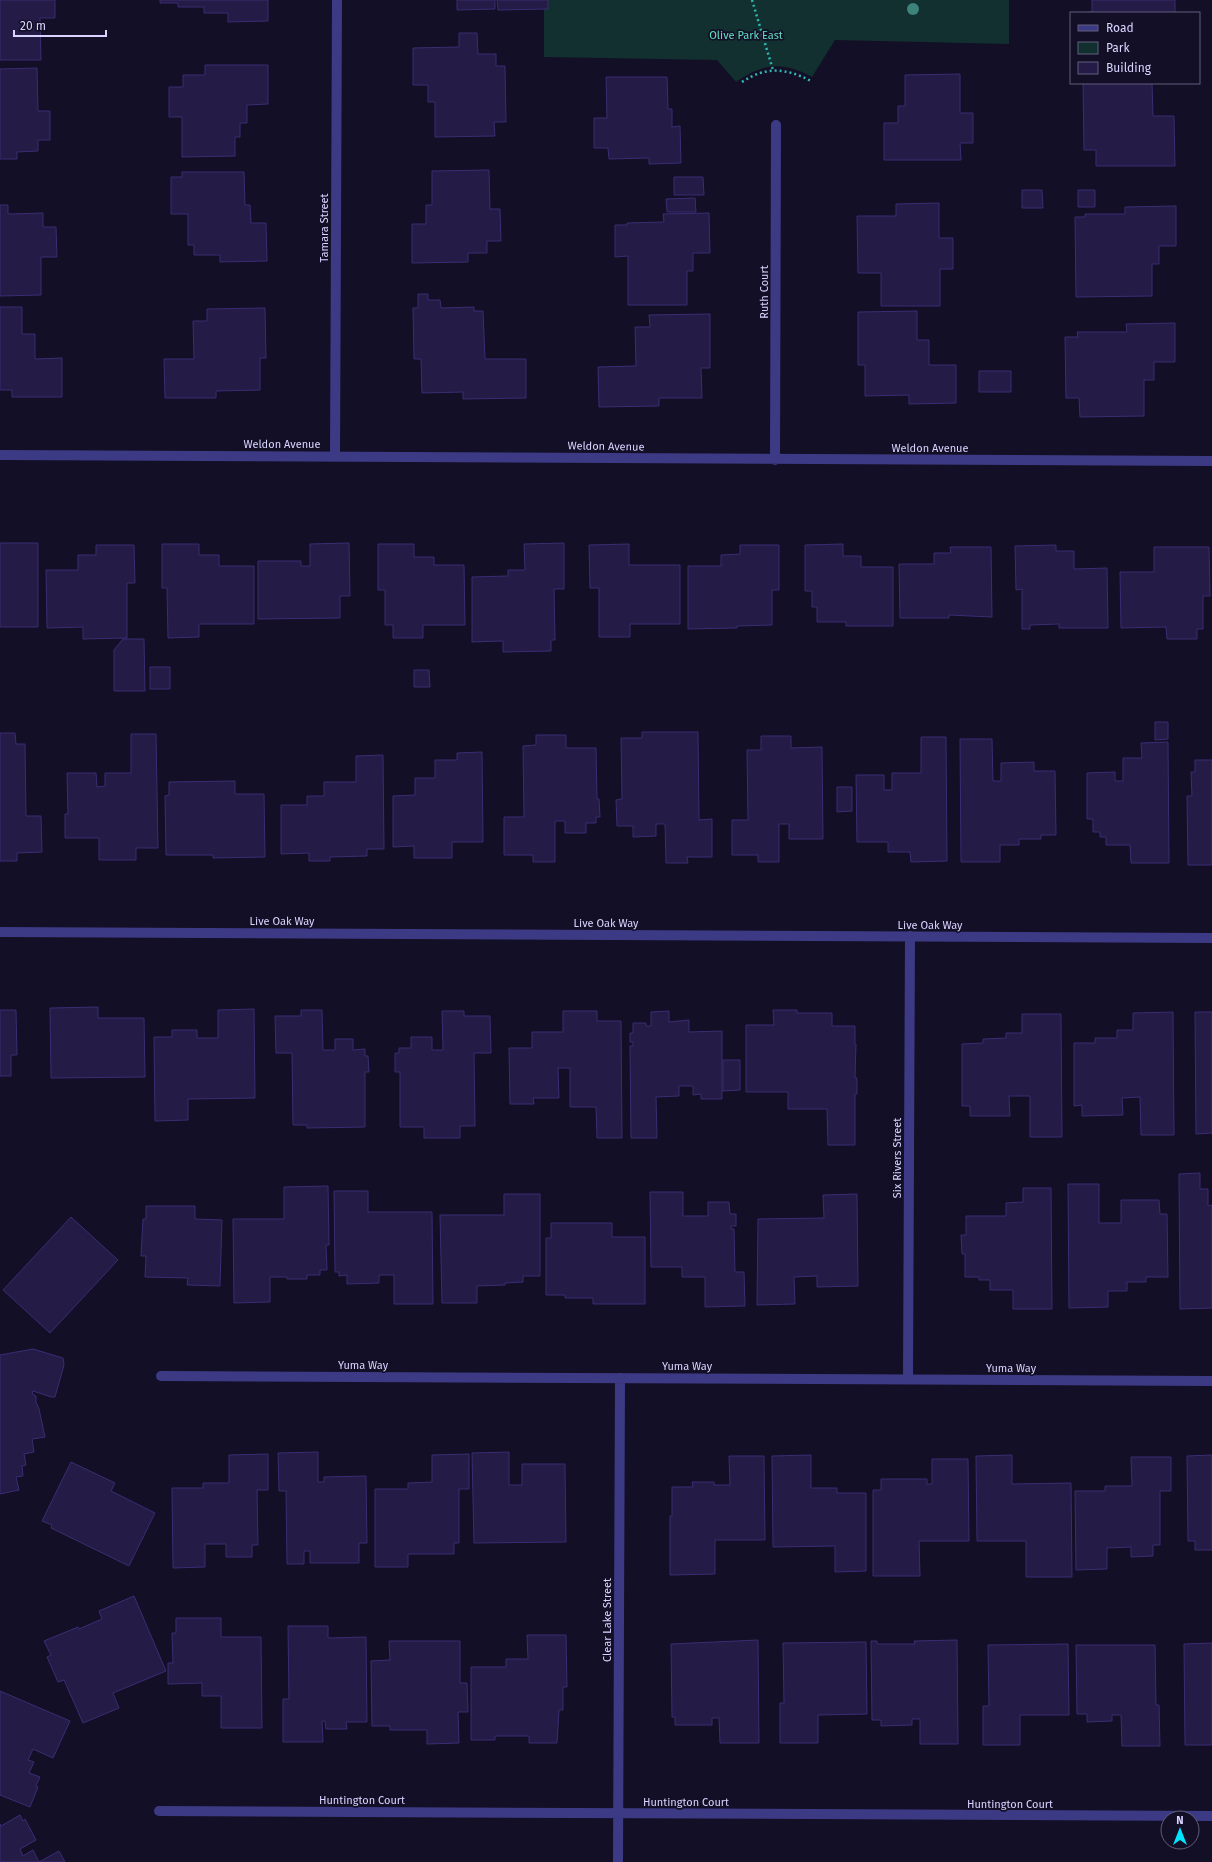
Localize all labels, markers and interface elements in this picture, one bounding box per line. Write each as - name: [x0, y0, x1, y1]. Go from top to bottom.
- scale bar: [14, 12, 106, 38]
- legend: [1070, 12, 1200, 84]
- text: 20 m: [20, 19, 46, 33]
- text: Road: [1106, 21, 1134, 35]
- park label: Olive Park East: [709, 29, 783, 42]
- text: Park: [1106, 41, 1130, 55]
- text: Building: [1106, 61, 1152, 75]
- street label: Tamara Street: [318, 193, 331, 263]
- street label: Ruth Court: [758, 265, 771, 319]
- street label: Weldon Avenue: [243, 438, 321, 451]
- street label: Weldon Avenue: [567, 439, 645, 454]
- street label: Weldon Avenue: [891, 442, 969, 455]
- street label: Live Oak Way: [250, 915, 315, 928]
- street label: Live Oak Way: [574, 917, 639, 930]
- street label: Live Oak Way: [898, 919, 963, 932]
- street label: Six Rivers Street: [891, 1118, 904, 1198]
- street label: Yuma Way: [338, 1359, 389, 1372]
- street label: Yuma Way: [662, 1360, 713, 1373]
- street label: Yuma Way: [986, 1362, 1037, 1375]
- street label: Clear Lake Street: [601, 1578, 614, 1662]
- street label: Huntington Court: [319, 1794, 405, 1807]
- street label: Huntington Court: [643, 1796, 729, 1809]
- street label: Huntington Court: [967, 1798, 1053, 1811]
- north arrow: [1160, 1810, 1200, 1850]
- text: N: [1176, 1814, 1184, 1827]

